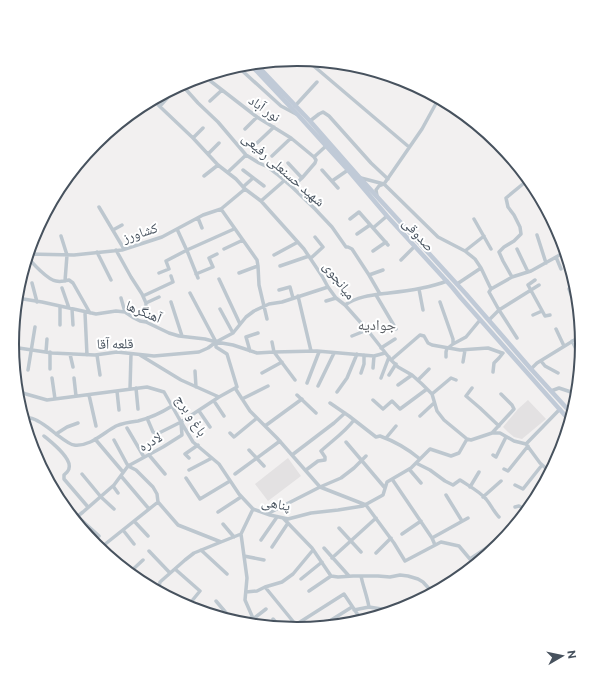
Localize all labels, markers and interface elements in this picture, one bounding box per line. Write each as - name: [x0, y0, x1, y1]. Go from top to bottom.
- street label: نور آباد: [245, 91, 284, 126]
- street label: شهید حسنعلی رفیعی: [238, 128, 329, 210]
- street label: صدوقی: [399, 214, 439, 255]
- street label: کشاورز: [119, 218, 160, 247]
- street label: میانجوی: [319, 258, 360, 303]
- street label: آهنگرها: [123, 296, 165, 327]
- district label: جوادیه: [358, 315, 397, 334]
- street label: قلعه آقا: [96, 334, 134, 352]
- street label: باغ و برج: [171, 391, 212, 440]
- street label: لادره: [135, 428, 165, 455]
- street label: پناهی: [260, 492, 292, 515]
- north arrow: [542, 636, 582, 676]
- text: N: [565, 649, 579, 659]

